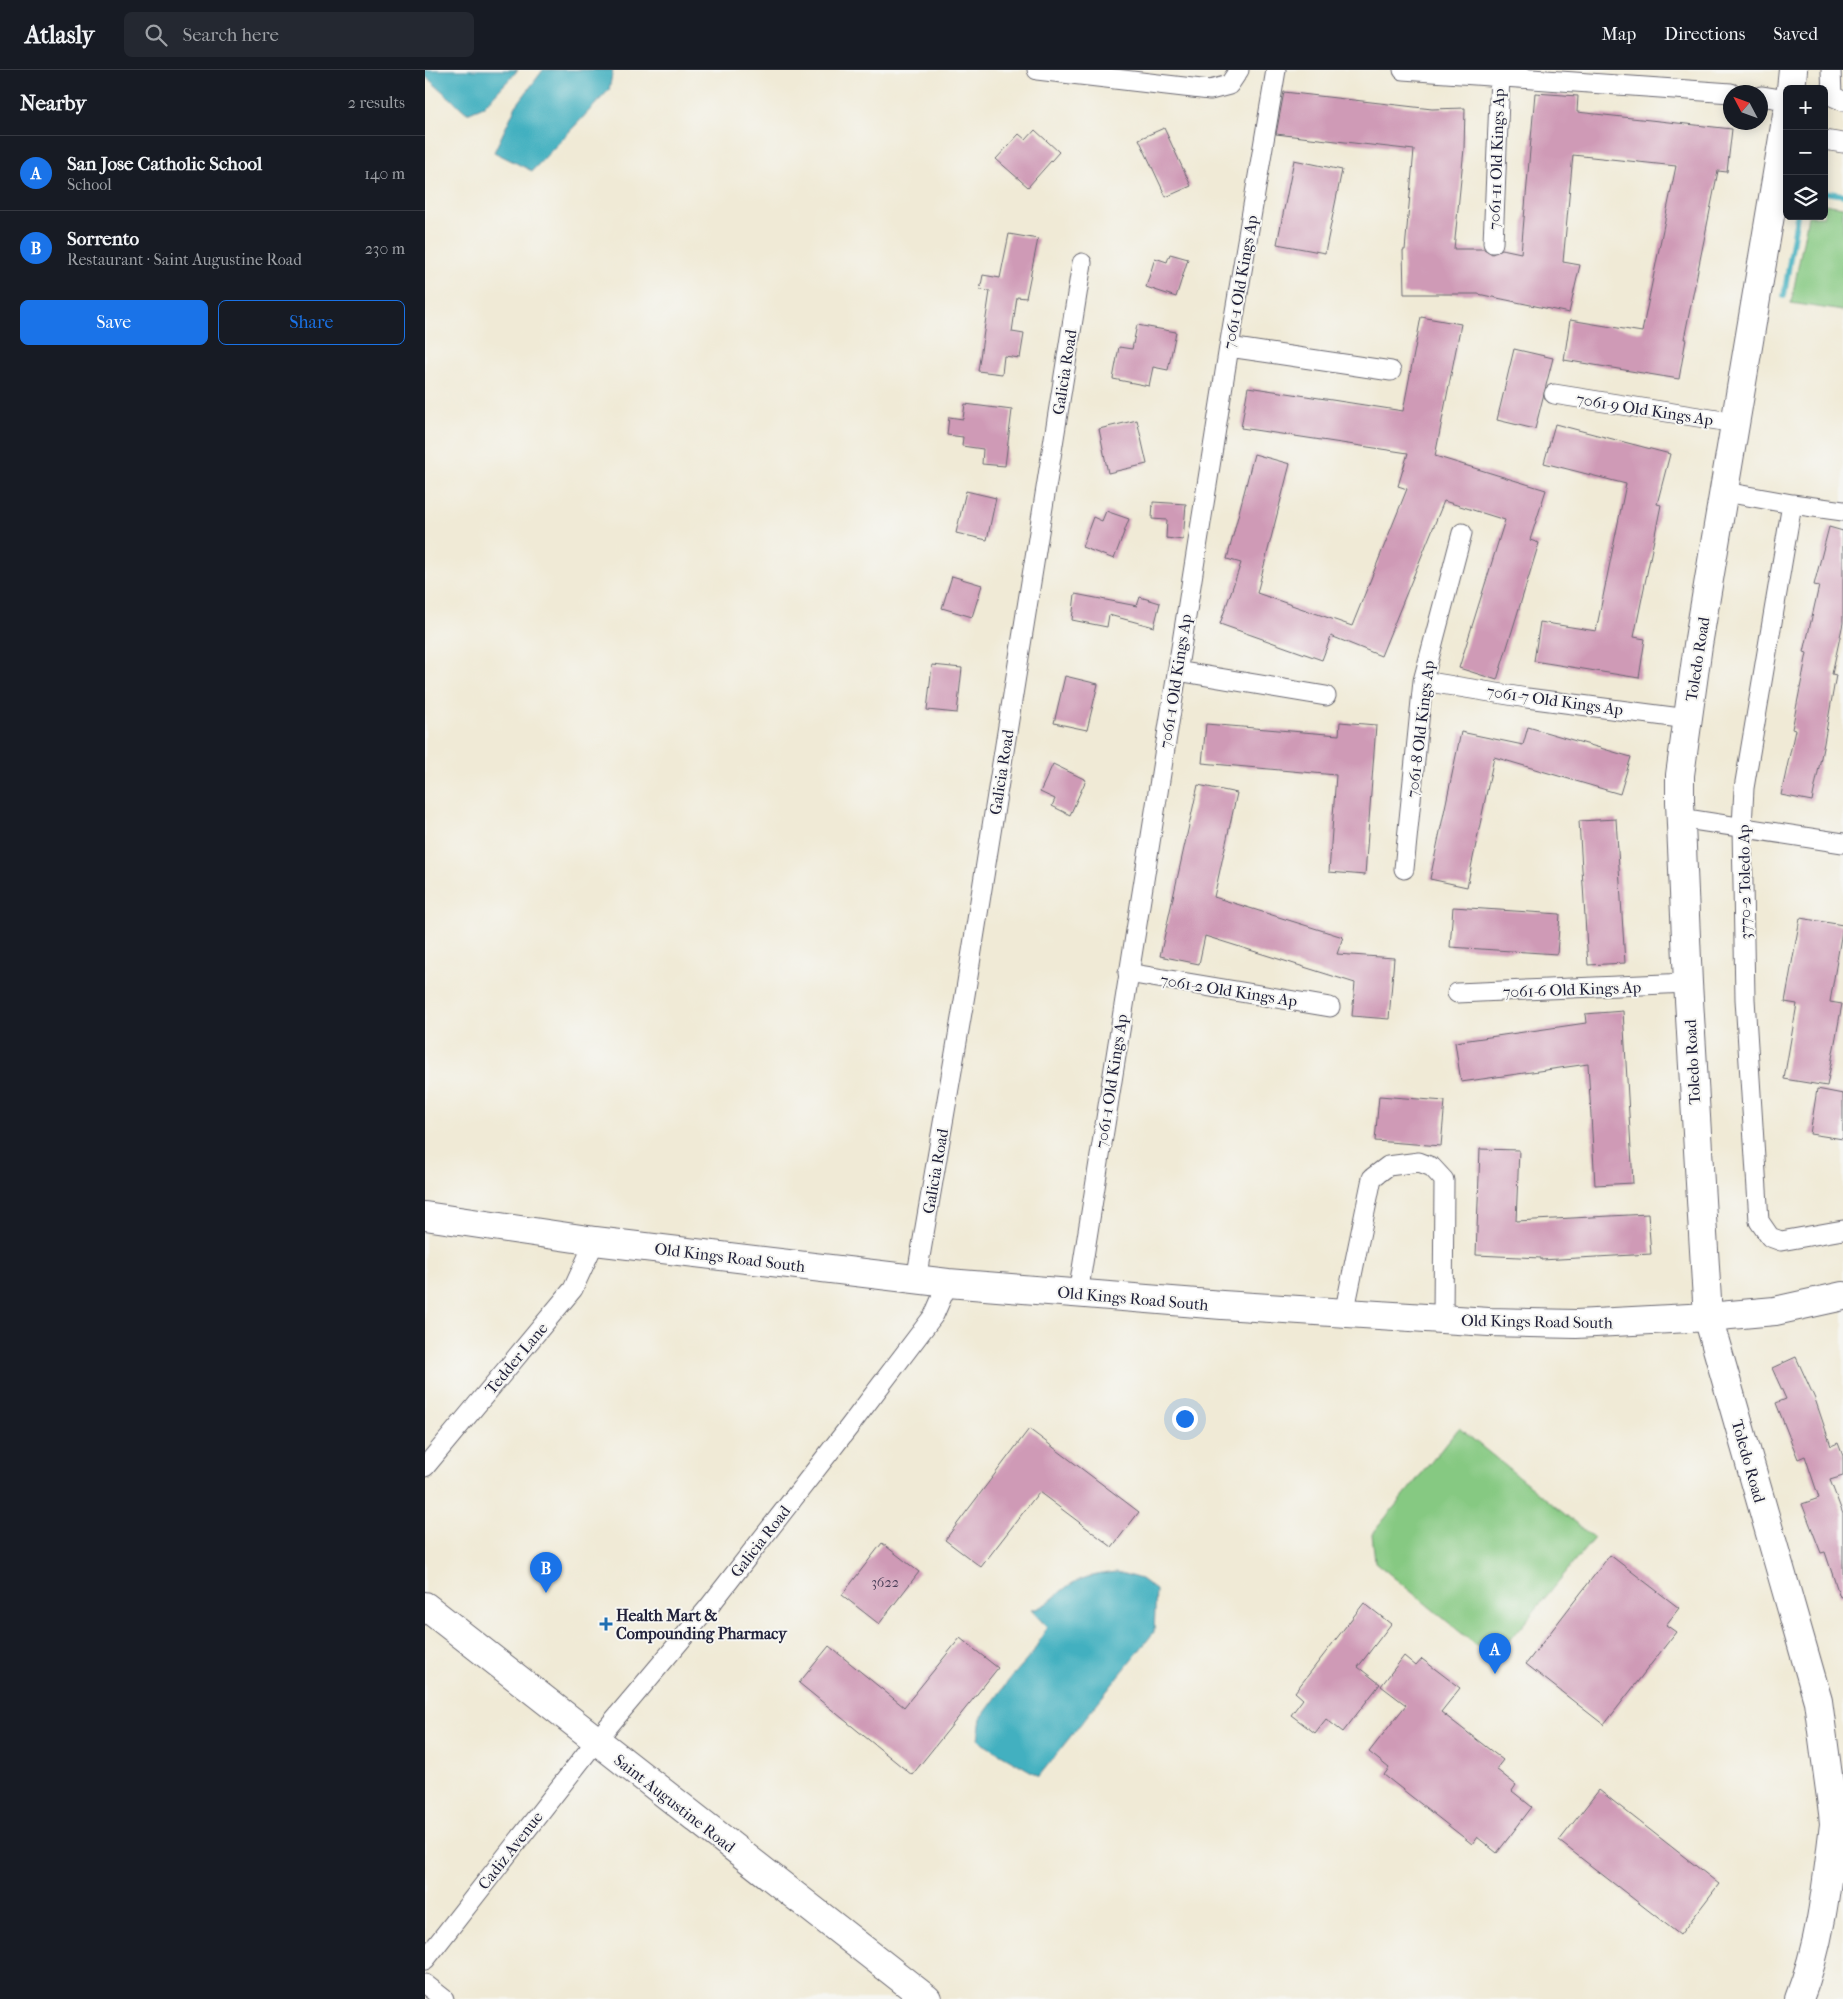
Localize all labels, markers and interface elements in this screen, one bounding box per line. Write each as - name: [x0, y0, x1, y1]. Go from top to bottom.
- search box: [124, 12, 474, 57]
- text: Atlasly: [25, 21, 94, 49]
- icon: search: [142, 21, 170, 49]
- text: Search here: [182, 24, 279, 46]
- text: Map: [1602, 24, 1636, 45]
- text: Directions: [1664, 24, 1745, 45]
- text: Saved: [1773, 24, 1818, 45]
- north arrow: [1723, 85, 1768, 130]
- map controls: [1783, 85, 1828, 220]
- button: +: [1783, 85, 1828, 130]
- street label: 7061-11 Old Kings Ap: [1485, 88, 1508, 230]
- text: Nearby: [20, 91, 86, 115]
- text: 2 results: [348, 93, 405, 112]
- button: −: [1783, 130, 1828, 175]
- text: San Jose Catholic School: [67, 153, 262, 175]
- text: A: [31, 164, 41, 183]
- text: 140 m: [364, 164, 405, 183]
- text: School: [67, 175, 112, 194]
- button: layers: [1783, 175, 1828, 220]
- street label: 7061-1 Old Kings Ap: [1219, 213, 1262, 351]
- text: Sorrento: [67, 228, 139, 250]
- text: B: [31, 239, 41, 258]
- text: 230 m: [365, 239, 405, 258]
- text: Restaurant · Saint Augustine Road: [67, 250, 302, 269]
- button: Save: [20, 300, 208, 345]
- button: Share: [218, 300, 405, 345]
- street label: Galicia Road: [1048, 328, 1081, 416]
- street label: 7061-9 Old Kings Ap: [1575, 389, 1715, 430]
- street label: 7061-1 Old Kings Ap: [1155, 612, 1196, 750]
- street label: Toledo Road: [1681, 615, 1714, 703]
- street label: 7061-8 Old Kings Ap: [1403, 659, 1438, 799]
- street label: 7061-7 Old Kings Ap: [1485, 681, 1625, 720]
- street label: Galicia Road: [985, 728, 1018, 816]
- street label: 3770-2 Toledo Ap: [1734, 824, 1755, 940]
- street label: 7061-2 Old Kings Ap: [1159, 970, 1299, 1011]
- street label: 7061-6 Old Kings Ap: [1502, 978, 1642, 1001]
- street label: 7061-1 Old Kings Ap: [1091, 1012, 1132, 1150]
- street label: Toledo Road: [1681, 1019, 1704, 1105]
- street label: Galicia Road: [919, 1127, 952, 1215]
- street label: Old Kings Road South: [654, 1239, 806, 1276]
- street label: Old Kings Road South: [1057, 1282, 1209, 1315]
- street label: Old Kings Road South: [1461, 1311, 1613, 1332]
- street label: Tedder Lane: [481, 1319, 552, 1398]
- your location: [1172, 1406, 1198, 1432]
- street label: Toledo Road: [1728, 1417, 1769, 1505]
- street label: Galicia Road: [726, 1501, 795, 1581]
- pin: B: [530, 1552, 562, 1593]
- house number: 3622: [871, 1574, 899, 1591]
- place label: Health Mart & Compounding Pharmacy: [616, 1606, 788, 1644]
- marker: Health Mart & Compounding Pharmacy: [600, 1618, 612, 1630]
- pin: A: [1479, 1633, 1511, 1674]
- street label: Saint Augustine Road: [610, 1750, 739, 1857]
- street label: Cadiz Avenue: [474, 1807, 547, 1893]

